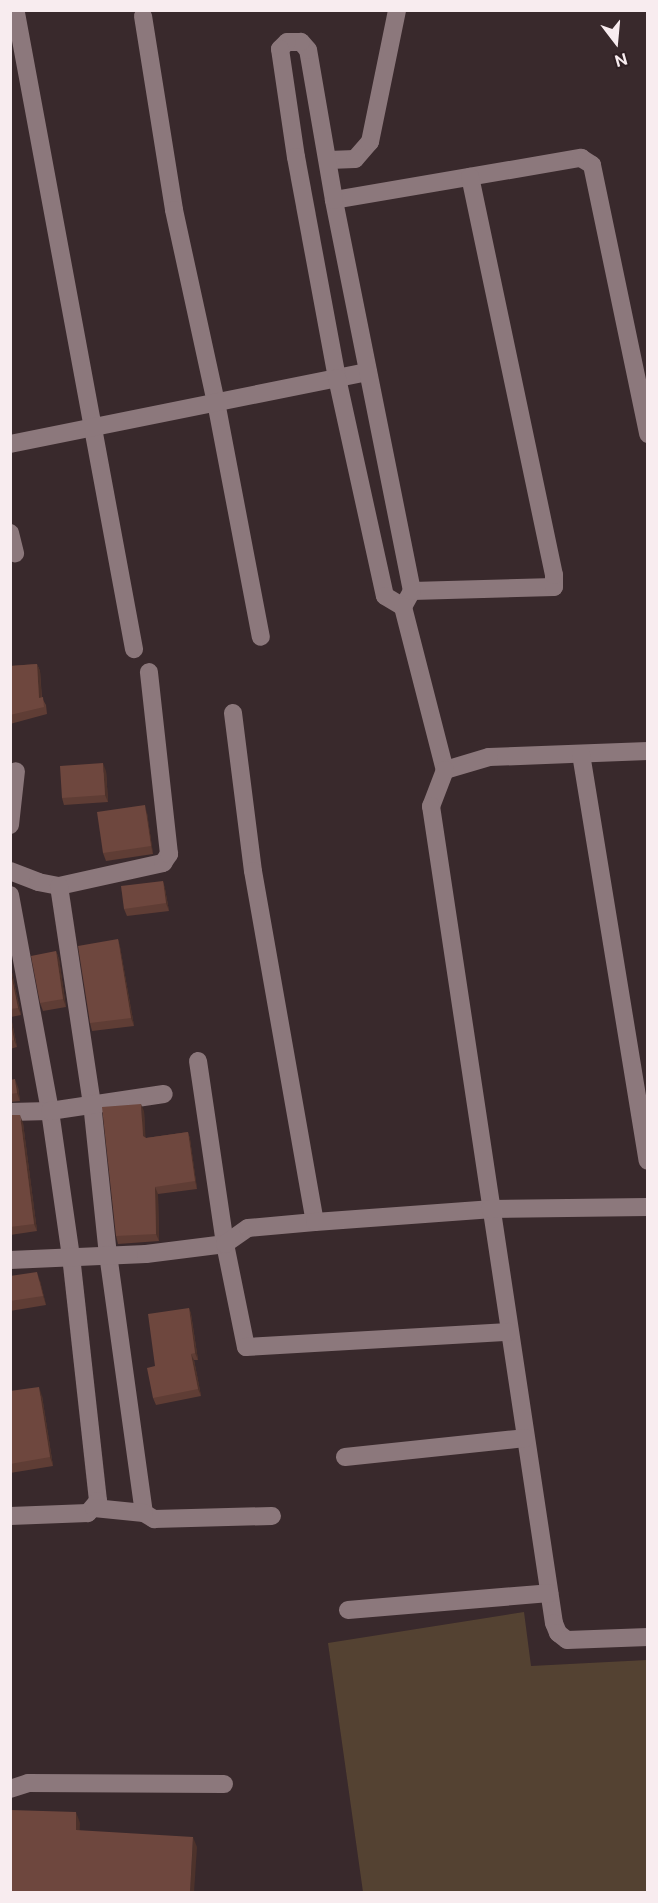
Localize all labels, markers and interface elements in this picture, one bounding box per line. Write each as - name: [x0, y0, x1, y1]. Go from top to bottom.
- north arrow: [586, 12, 646, 72]
- text: N: [612, 49, 630, 71]

